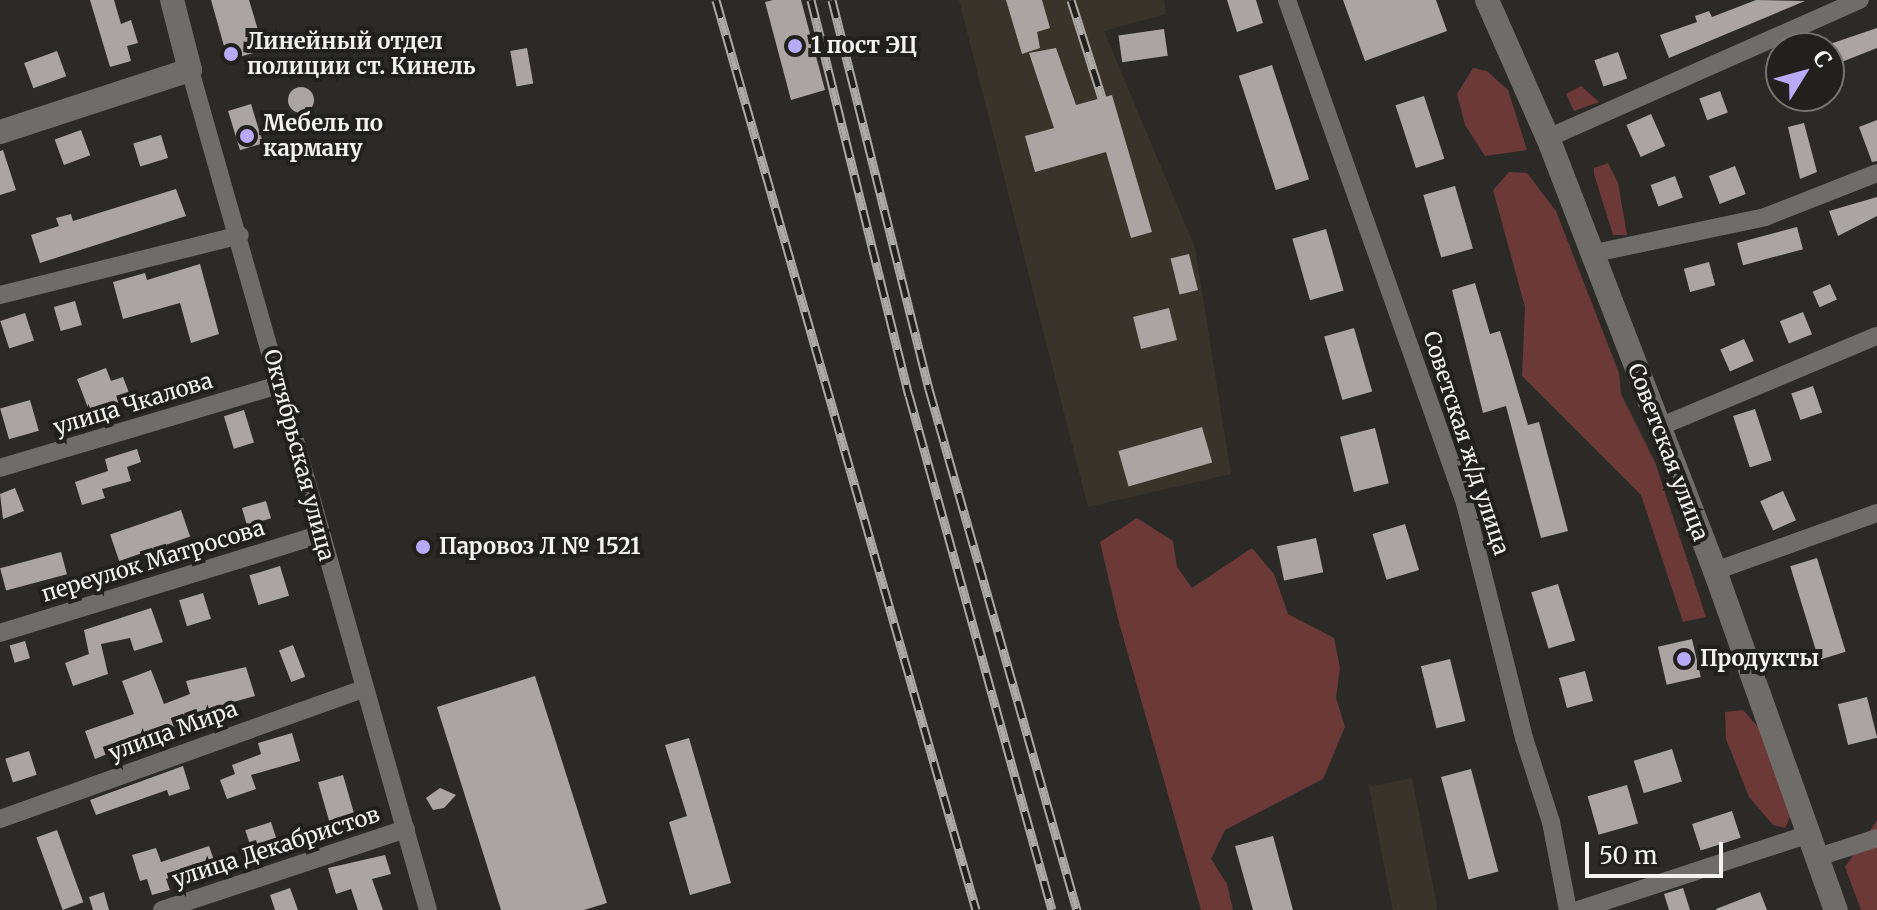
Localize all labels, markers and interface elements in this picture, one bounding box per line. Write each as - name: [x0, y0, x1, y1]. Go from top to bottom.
- place label: Линейный отдел полиции ст. Кинель: [247, 28, 476, 80]
- north arrow: [1765, 32, 1845, 112]
- place label: 1 пост ЭЦ: [811, 33, 917, 59]
- marker: 1 пост ЭЦ: [786, 37, 804, 55]
- marker: Линейный отдел полиции ст. Кинель: [222, 45, 240, 63]
- text: С: [1807, 45, 1838, 73]
- place label: Мебель по карману: [263, 110, 383, 162]
- marker: Мебель по карману: [238, 127, 256, 145]
- street label: Советская ж/д улица: [1417, 328, 1515, 558]
- street label: Октябрьская улица: [258, 346, 340, 564]
- street label: Советская улица: [1622, 360, 1714, 544]
- street label: улица Чкалова: [50, 367, 216, 441]
- street label: переулок Матросова: [38, 515, 268, 607]
- place label: Паровоз Л № 1521: [439, 534, 641, 560]
- marker: Паровоз Л № 1521: [414, 538, 432, 556]
- place label: Продукты: [1700, 646, 1819, 672]
- marker: Продукты: [1675, 650, 1693, 668]
- street label: улица Мира: [105, 696, 241, 766]
- street label: улица Декабристов: [169, 801, 383, 893]
- scale bar: [1589, 826, 1727, 876]
- text: 50 m: [1599, 840, 1658, 871]

